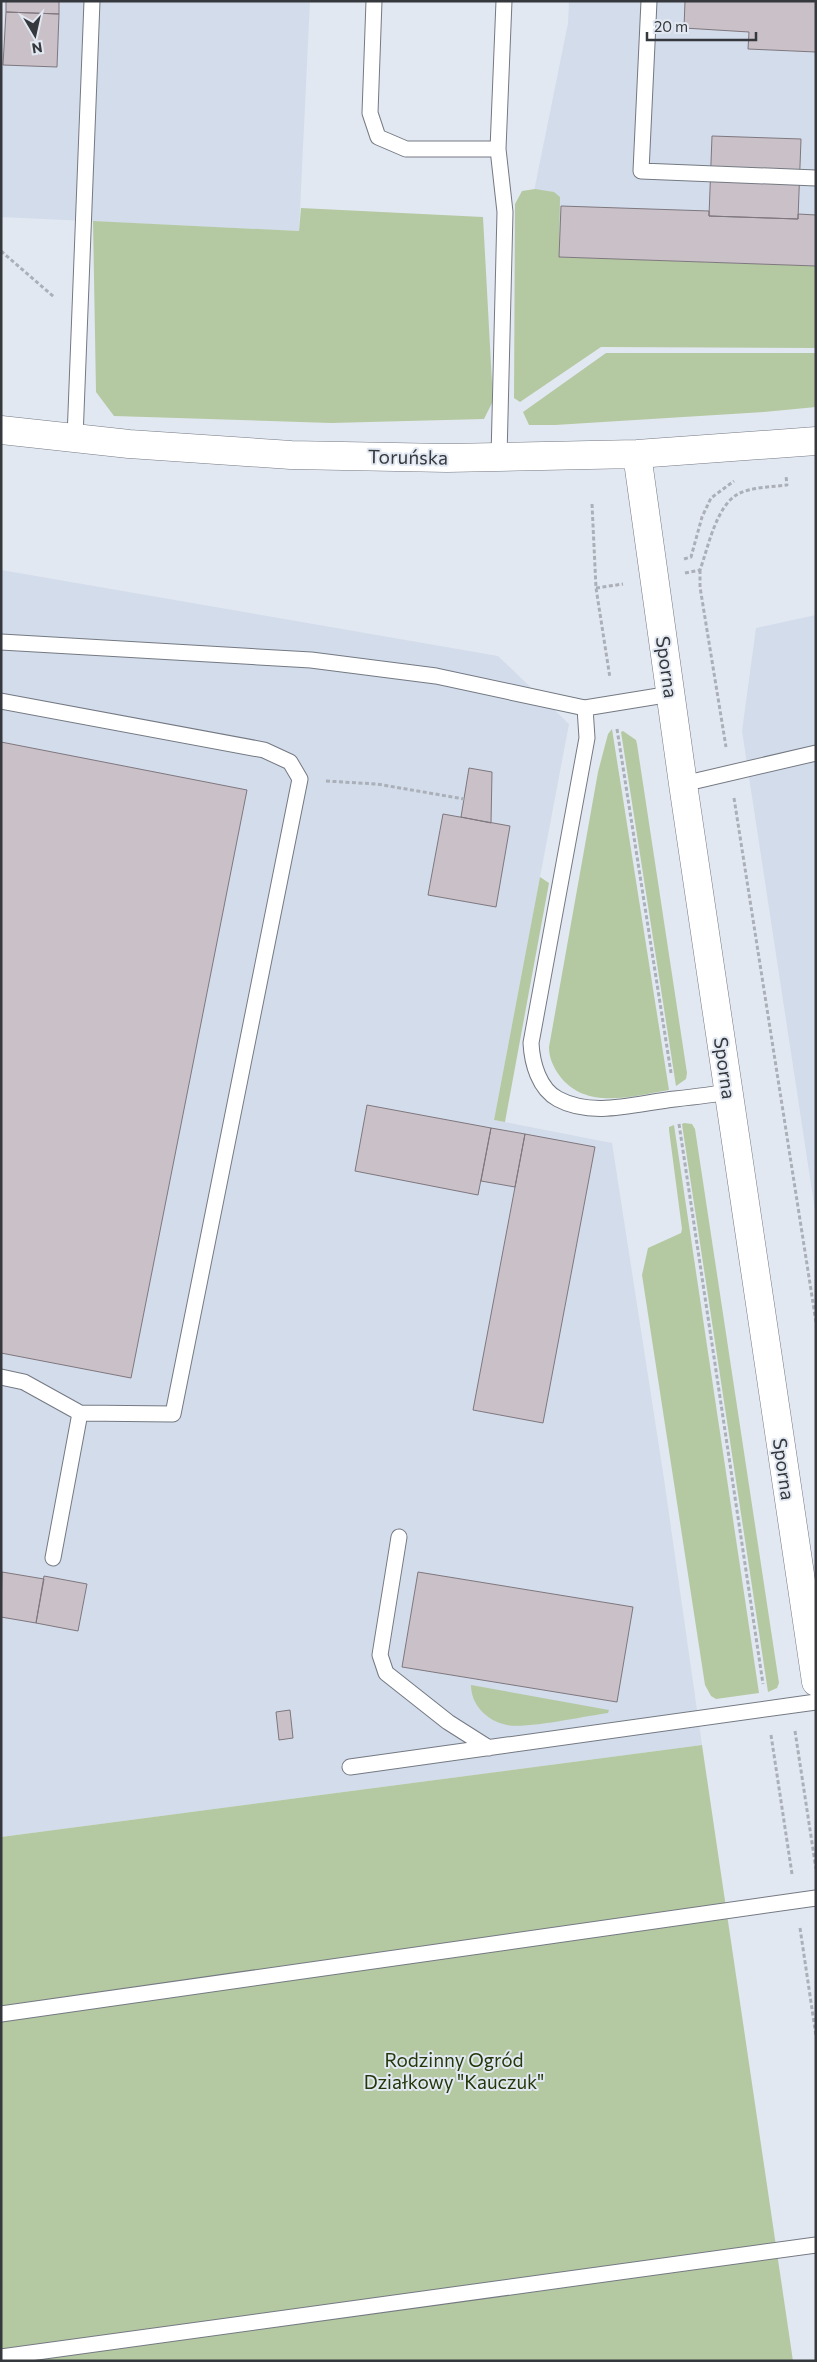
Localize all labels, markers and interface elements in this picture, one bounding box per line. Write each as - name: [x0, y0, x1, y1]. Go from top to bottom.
- north arrow: [10, 10, 60, 60]
- scale bar: [647, 10, 756, 42]
- text: 20 m: [654, 17, 688, 35]
- text: N: [31, 39, 44, 58]
- street label: Toruńska: [368, 444, 448, 469]
- street label: Sporna: [652, 635, 683, 699]
- street label: Sporna: [710, 1036, 741, 1100]
- street label: Sporna: [769, 1437, 800, 1501]
- park label: Rodzinny Ogród Działkowy "Kauczuk": [364, 2048, 544, 2093]

